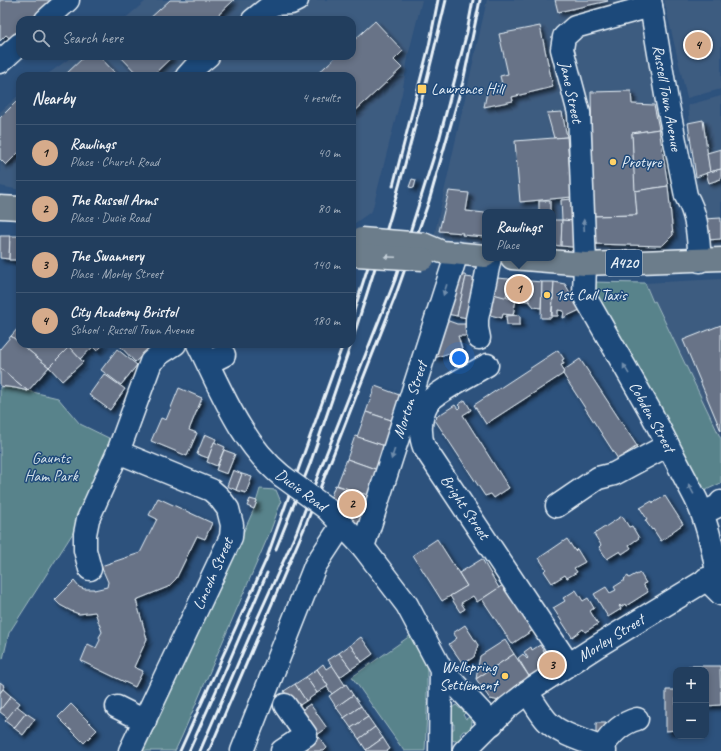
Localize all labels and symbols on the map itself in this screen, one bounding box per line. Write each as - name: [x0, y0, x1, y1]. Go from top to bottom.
- pin: 4: [685, 30, 711, 60]
- street label: Russell Town Avenue: [648, 43, 686, 154]
- street label: Jane Street: [555, 58, 588, 126]
- place label: Lawrence Hill: [431, 79, 507, 99]
- marker: Lawrence Hill: [416, 83, 428, 95]
- place label: Protyre: [621, 152, 663, 172]
- marker: Protyre: [608, 157, 618, 167]
- one-way arrow: [580, 219, 587, 231]
- road number: A420: [606, 250, 642, 276]
- one-way arrow: [384, 253, 396, 260]
- pin: 1: [506, 274, 532, 304]
- one-way arrow: [442, 285, 448, 297]
- place label: 1st Call Taxis: [555, 285, 628, 305]
- marker: 1st Call Taxis: [542, 290, 552, 300]
- your location: [449, 348, 469, 368]
- street label: Morton Street: [388, 356, 433, 441]
- one-way arrow: [622, 363, 629, 375]
- street label: Cobden Street: [624, 378, 681, 458]
- park label: Gaunts Ham Park: [24, 448, 79, 486]
- one-way arrow: [389, 449, 395, 461]
- street label: Ducie Road: [271, 464, 333, 517]
- street label: Bright Street: [436, 471, 495, 545]
- one-way arrow: [688, 483, 694, 495]
- pin: 2: [339, 489, 365, 519]
- street label: Lincoln Street: [188, 533, 238, 613]
- street label: Morley Street: [574, 608, 650, 666]
- pin: 3: [539, 650, 565, 680]
- place label: Wellspring Settlement: [439, 657, 500, 695]
- marker: Wellspring Settlement: [500, 671, 510, 681]

